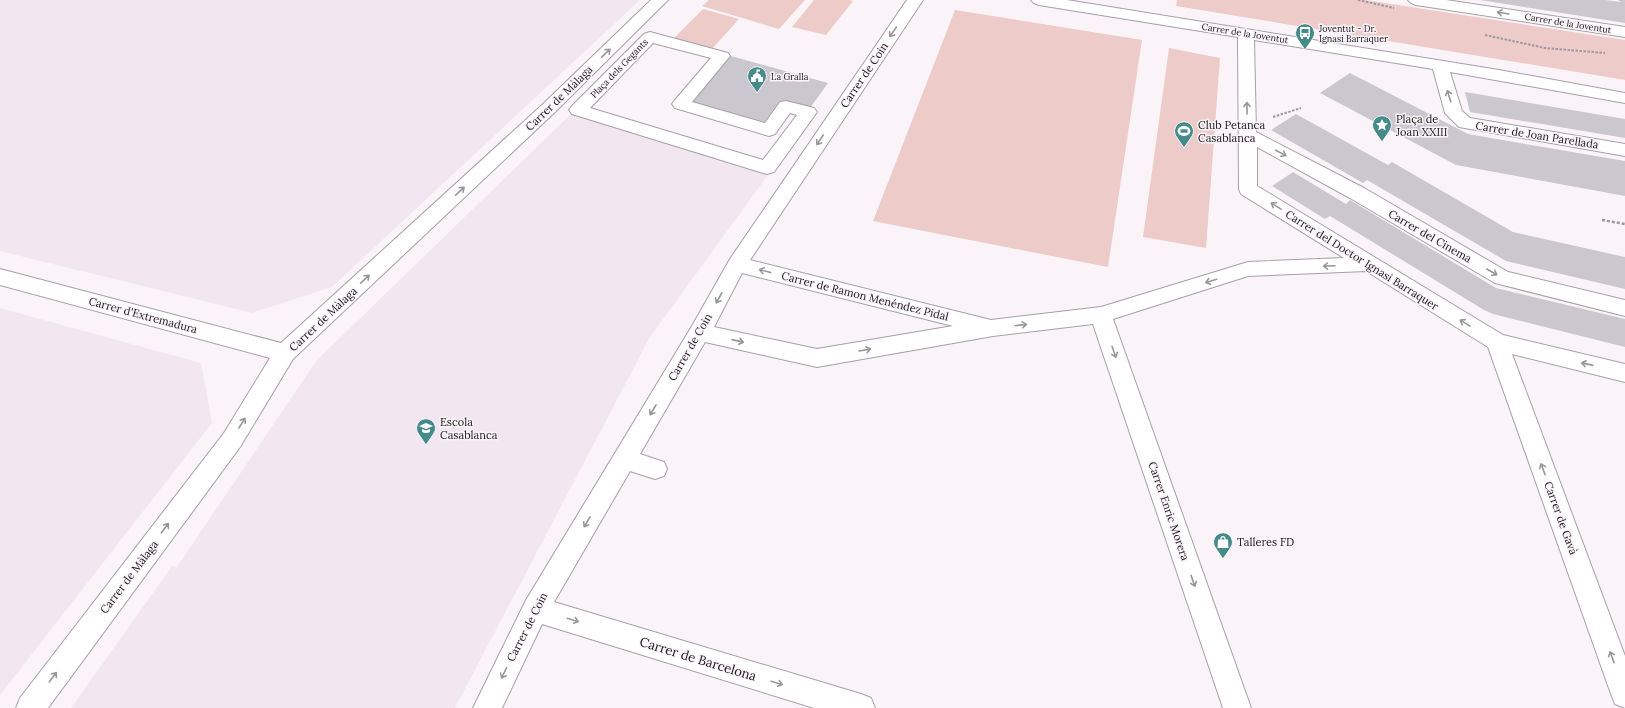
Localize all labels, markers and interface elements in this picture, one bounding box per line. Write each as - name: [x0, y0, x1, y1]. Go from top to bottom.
- one-way arrow: [1497, 9, 1510, 17]
- street label: Carrer de la Joventut: [1524, 11, 1613, 35]
- street label: Carrer de la Joventut: [1201, 21, 1290, 45]
- bus stop icon: Joventut - Dr. Ignasi Barraquer: [1294, 22, 1316, 50]
- place label: Joventut - Dr. Ignasi Barraquer: [1318, 23, 1388, 44]
- one-way arrow: [889, 27, 897, 38]
- street label: Plaça dels Gegants: [588, 36, 651, 101]
- street label: Carrer de Coin: [837, 39, 891, 110]
- one-way arrow: [601, 48, 611, 58]
- street label: Carrer de Màlaga: [522, 62, 596, 134]
- public building icon: La Gralla: [746, 65, 768, 93]
- place label: La Gralla: [771, 71, 809, 82]
- one-way arrow: [1445, 90, 1452, 103]
- one-way arrow: [1243, 102, 1250, 115]
- place label: Plaça de Joan XXIII: [1395, 112, 1448, 139]
- place icon: Plaça de Joan XXIII: [1371, 114, 1393, 142]
- place label: Club Petanca Casablanca: [1198, 118, 1265, 145]
- street label: Carrer de Joan Parellada: [1474, 118, 1600, 152]
- sports icon: Club Petanca Casablanca: [1173, 120, 1195, 148]
- one-way arrow: [816, 134, 824, 145]
- one-way arrow: [1275, 150, 1287, 157]
- one-way arrow: [455, 186, 466, 195]
- one-way arrow: [1271, 202, 1282, 210]
- street label: Carrer del Cinema: [1386, 206, 1474, 266]
- street label: Carrer del Doctor Ignasi Barraquer: [1283, 207, 1441, 313]
- one-way arrow: [1323, 262, 1336, 269]
- one-way arrow: [759, 266, 772, 274]
- street label: Carrer de Ramon Menéndez Pidal: [780, 268, 950, 324]
- one-way arrow: [1486, 269, 1498, 277]
- one-way arrow: [360, 274, 370, 284]
- one-way arrow: [1205, 277, 1217, 285]
- street label: Carrer de Màlaga: [286, 284, 360, 354]
- one-way arrow: [714, 292, 722, 304]
- street label: Carrer d'Extremadura: [87, 294, 199, 336]
- street label: Carrer de Coin: [665, 310, 715, 383]
- one-way arrow: [1459, 318, 1471, 326]
- one-way arrow: [1014, 321, 1027, 329]
- one-way arrow: [731, 337, 744, 345]
- one-way arrow: [1111, 345, 1118, 358]
- one-way arrow: [859, 346, 872, 354]
- one-way arrow: [1581, 359, 1594, 367]
- one-way arrow: [649, 404, 657, 416]
- place label: Escola Casablanca: [440, 415, 498, 442]
- school or university icon: Escola Casablanca: [415, 417, 437, 445]
- one-way arrow: [238, 418, 246, 429]
- street label: Carrer Enric Morera: [1145, 460, 1193, 563]
- one-way arrow: [1539, 464, 1547, 476]
- street label: Carrer de Gavà: [1541, 479, 1581, 557]
- one-way arrow: [582, 516, 590, 528]
- one-way arrow: [161, 523, 170, 534]
- shop icon: Talleres FD: [1212, 531, 1234, 559]
- place label: Talleres FD: [1237, 535, 1294, 549]
- street label: Carrer de Màlaga: [97, 537, 161, 616]
- one-way arrow: [1190, 574, 1197, 587]
- street label: Carrer de Coin: [504, 590, 551, 664]
- one-way arrow: [566, 617, 579, 624]
- street label: Carrer de Barcelona: [638, 633, 759, 685]
- one-way arrow: [1607, 652, 1615, 664]
- one-way arrow: [500, 667, 507, 679]
- one-way arrow: [49, 671, 58, 682]
- one-way arrow: [771, 679, 783, 687]

